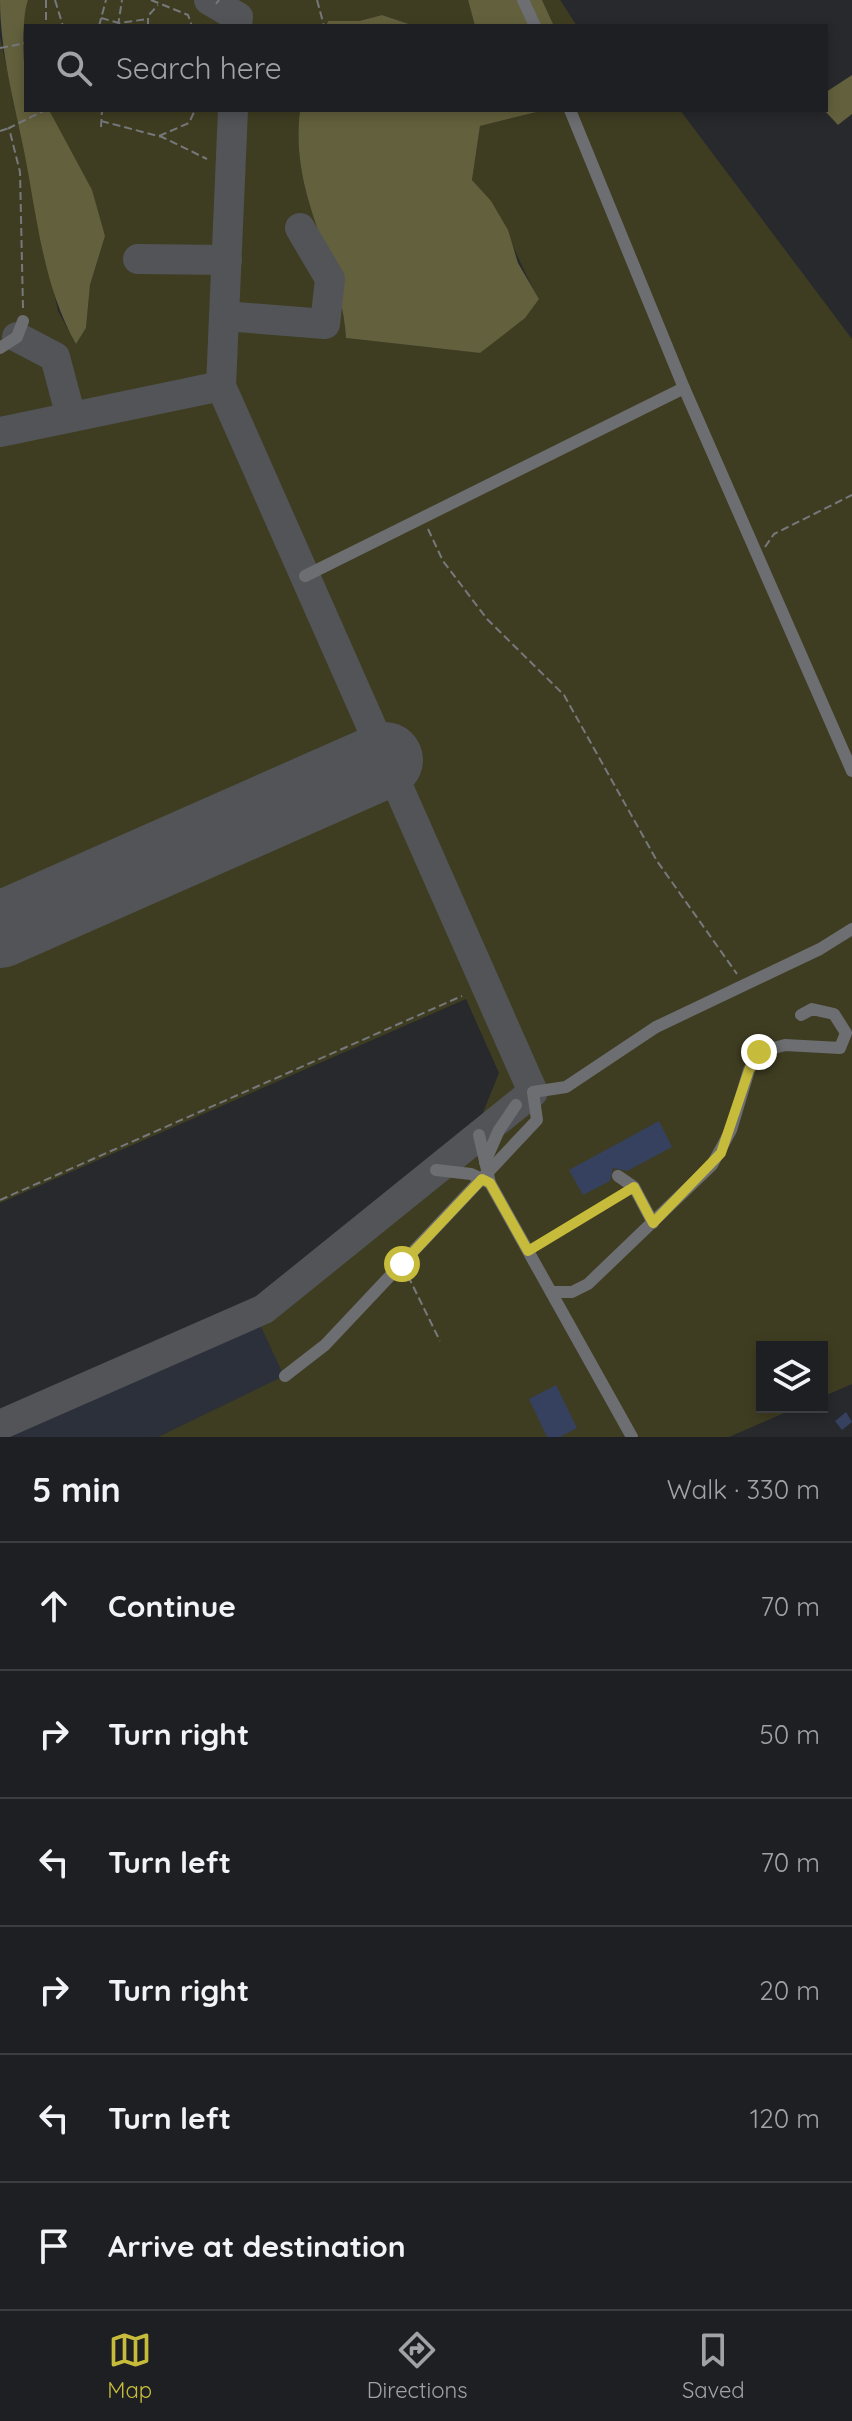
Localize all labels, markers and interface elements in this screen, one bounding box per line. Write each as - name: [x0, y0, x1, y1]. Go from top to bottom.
- search box: [24, 24, 828, 112]
- icon: search: [52, 46, 96, 90]
- text: Search here: [116, 49, 282, 87]
- route end: [741, 1034, 777, 1070]
- route start: [384, 1246, 420, 1282]
- map controls: [756, 1341, 828, 1413]
- button: layers: [756, 1341, 828, 1413]
- text: 5 min: [32, 1468, 121, 1511]
- text: Walk · 330 m: [667, 1473, 820, 1506]
- icon: ahead: [32, 1584, 76, 1628]
- text: Continue: [108, 1587, 236, 1625]
- text: 70 m: [760, 1590, 820, 1623]
- icon: right: [32, 1712, 76, 1756]
- text: Turn right: [108, 1715, 249, 1753]
- text: 50 m: [760, 1718, 820, 1751]
- icon: left: [32, 1840, 76, 1884]
- text: Turn left: [108, 1843, 231, 1881]
- text: 70 m: [760, 1846, 820, 1879]
- icon: right: [32, 1968, 76, 2012]
- text: Turn right: [108, 1971, 249, 2009]
- text: 20 m: [759, 1974, 820, 2007]
- icon: left: [32, 2096, 76, 2140]
- text: Turn left: [108, 2099, 231, 2137]
- text: 120 m: [750, 2102, 820, 2135]
- icon: arrive: [32, 2224, 76, 2268]
- text: Arrive at destination: [108, 2227, 406, 2265]
- tab: Map: [107, 2328, 152, 2404]
- tab: Directions: [367, 2328, 467, 2404]
- tab: Saved: [682, 2328, 745, 2404]

